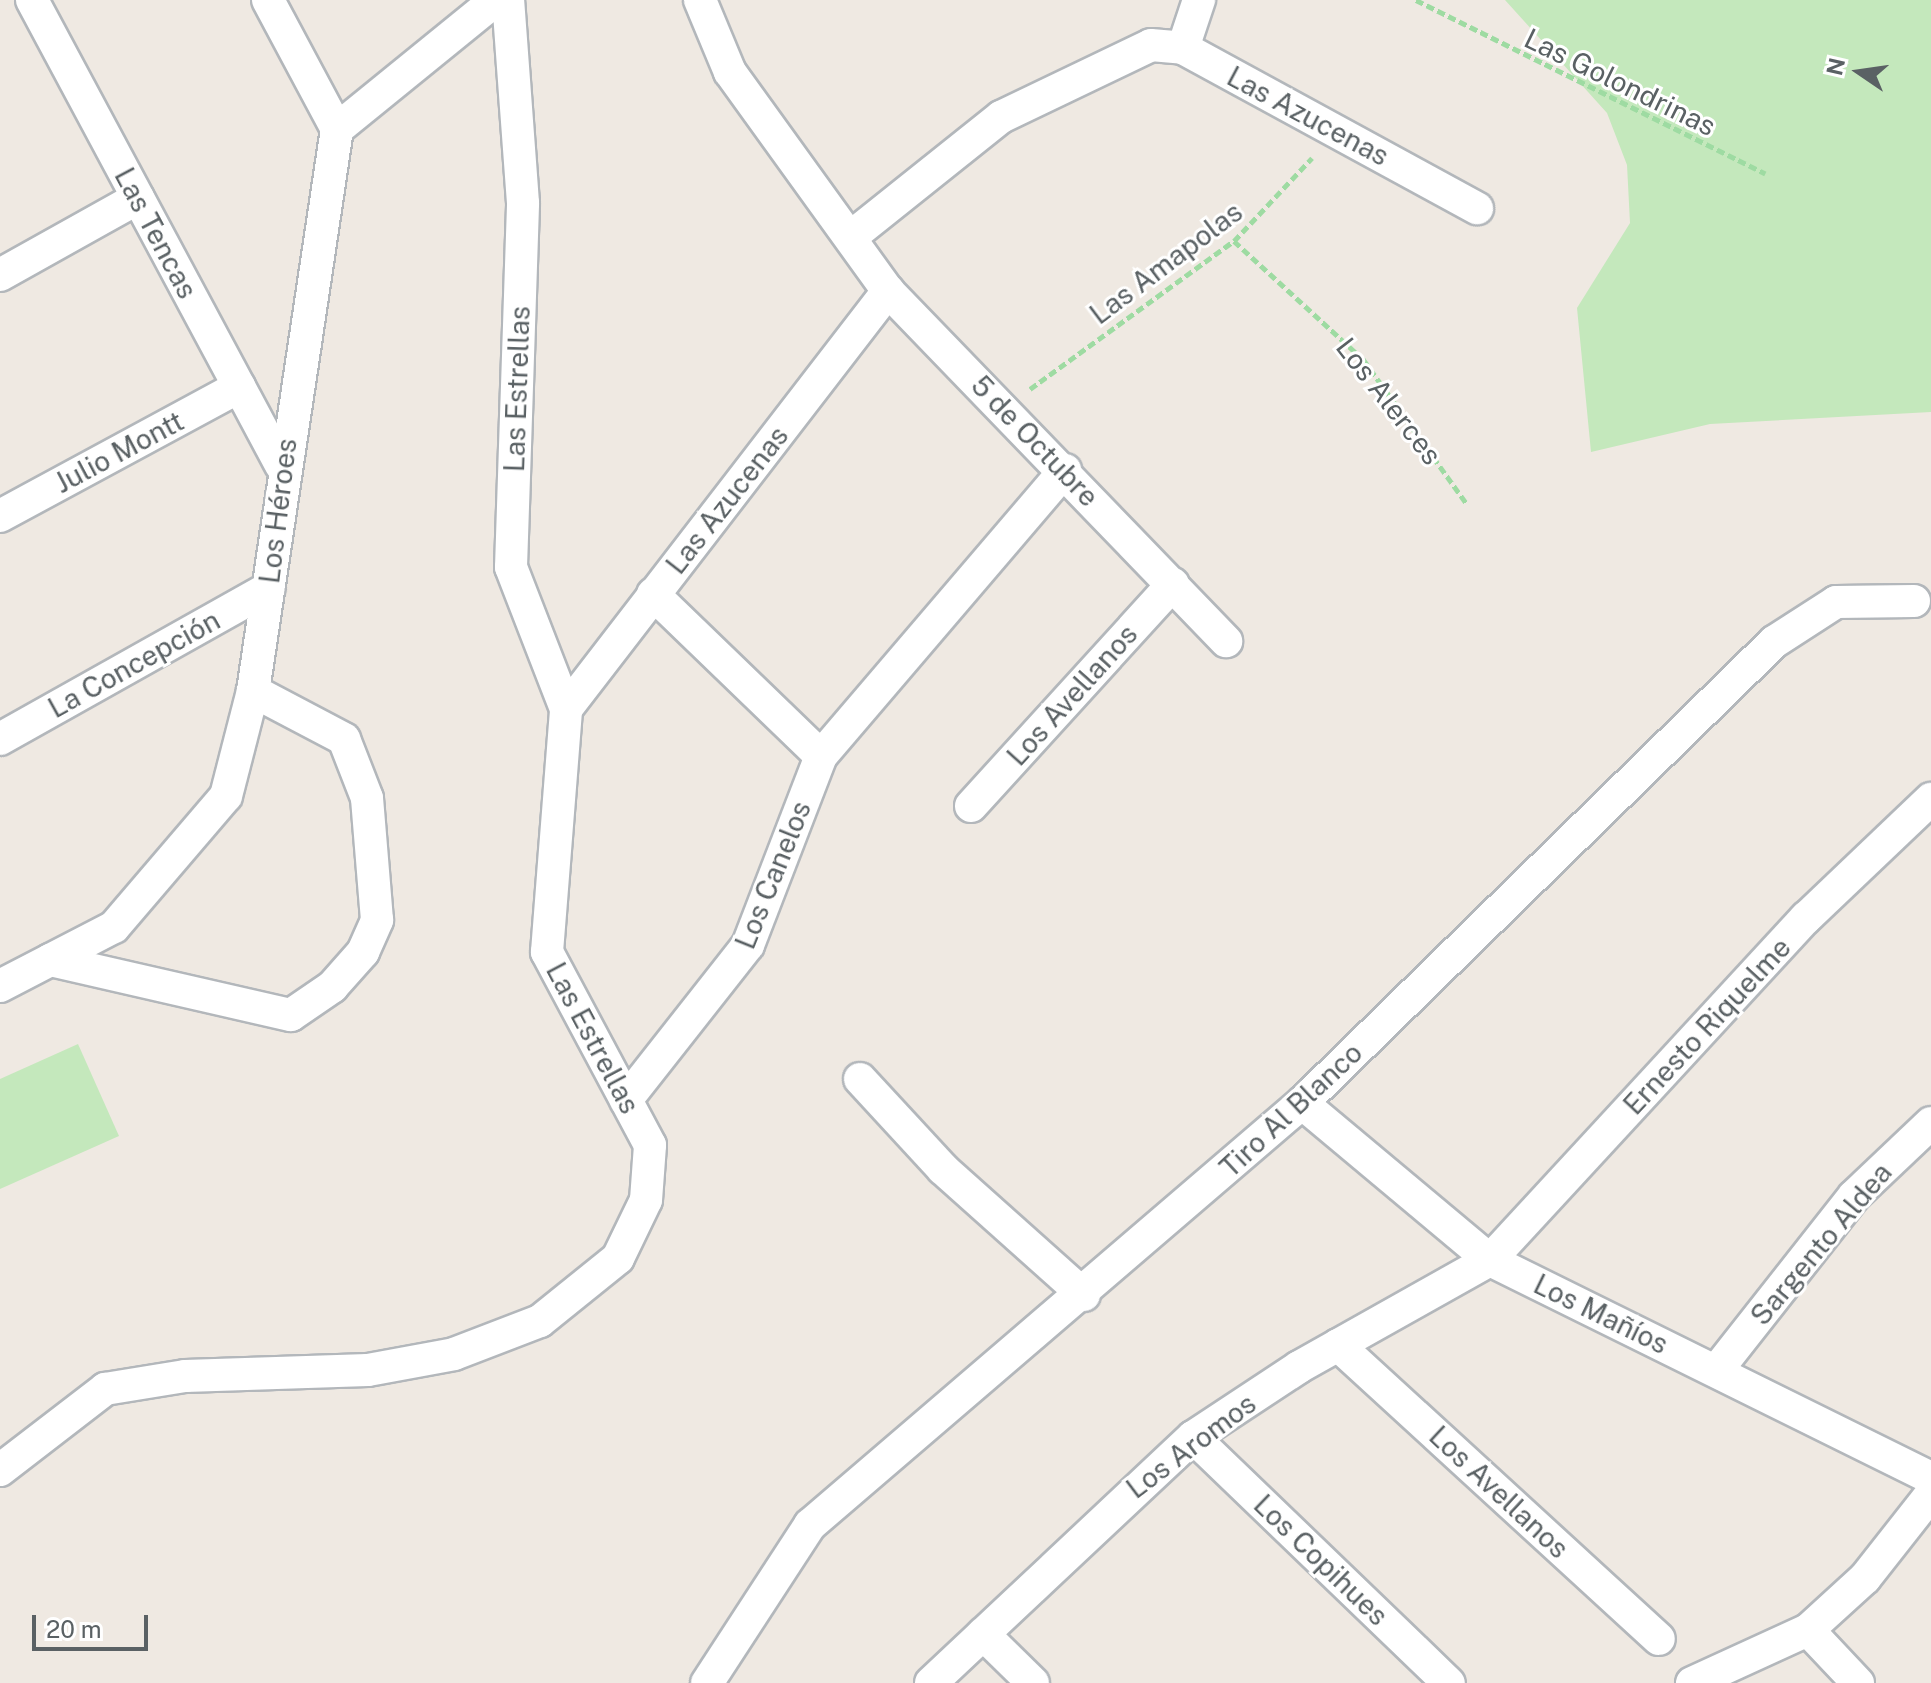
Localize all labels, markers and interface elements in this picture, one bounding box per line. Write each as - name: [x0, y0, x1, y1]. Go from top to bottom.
- street label: Las Golondrinas: [1519, 21, 1721, 143]
- north arrow: [1819, 32, 1899, 112]
- text: N: [1821, 55, 1850, 78]
- street label: Las Azucenas: [1221, 59, 1395, 173]
- street label: Las Tencas: [108, 162, 204, 304]
- street label: Las Amapolas: [1083, 195, 1249, 331]
- street label: Las Estrellas: [497, 305, 537, 473]
- street label: Los Alerces: [1329, 331, 1449, 471]
- street label: 5 de Octubre: [964, 368, 1106, 514]
- street label: Julio Montt: [49, 404, 189, 500]
- street label: Las Azucenas: [659, 419, 795, 581]
- street label: Los Héroes: [252, 437, 304, 585]
- street label: La Concepción: [42, 603, 226, 725]
- street label: Los Avellanos: [1000, 618, 1144, 772]
- street label: Los Canelos: [728, 796, 818, 954]
- street label: Ernesto Riquelme: [1616, 931, 1798, 1121]
- street label: Las Estrellas: [539, 957, 647, 1119]
- street label: Tiro Al Blanco: [1213, 1036, 1369, 1184]
- street label: Sargento Aldea: [1743, 1156, 1899, 1332]
- street label: Los Mañíos: [1528, 1267, 1674, 1361]
- street label: Los Aromos: [1120, 1387, 1262, 1505]
- street label: Los Avellanos: [1422, 1419, 1576, 1565]
- street label: Los Copihues: [1247, 1488, 1395, 1632]
- scale bar: [36, 1599, 152, 1649]
- text: 20 m: [46, 1615, 102, 1643]

